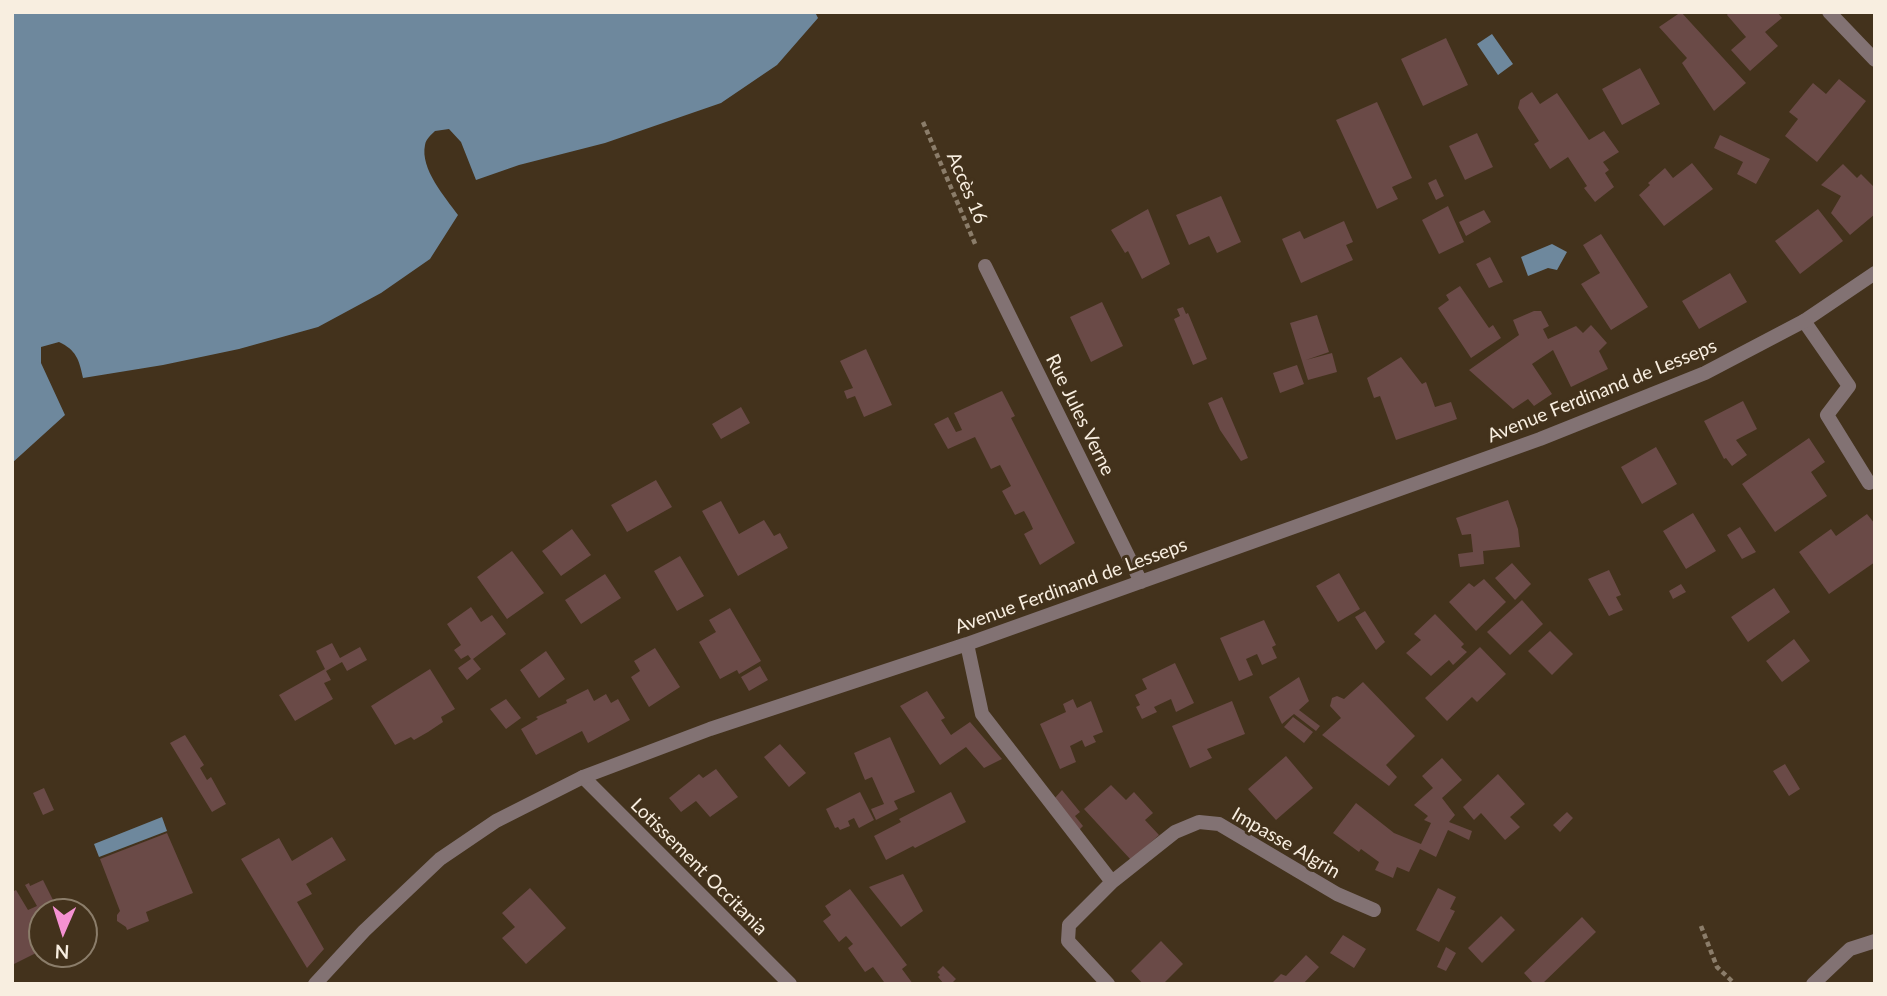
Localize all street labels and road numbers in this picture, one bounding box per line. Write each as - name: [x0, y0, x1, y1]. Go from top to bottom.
- street label: Accès 16: [942, 149, 992, 227]
- street label: Avenue Ferdinand de Lesseps: [1484, 334, 1720, 448]
- street label: Rue Jules Verne: [1041, 351, 1119, 479]
- street label: Avenue Ferdinand de Lesseps: [952, 533, 1190, 639]
- street label: Lotissement Occitania: [626, 794, 772, 940]
- street label: Impasse Algrin: [1228, 803, 1344, 883]

